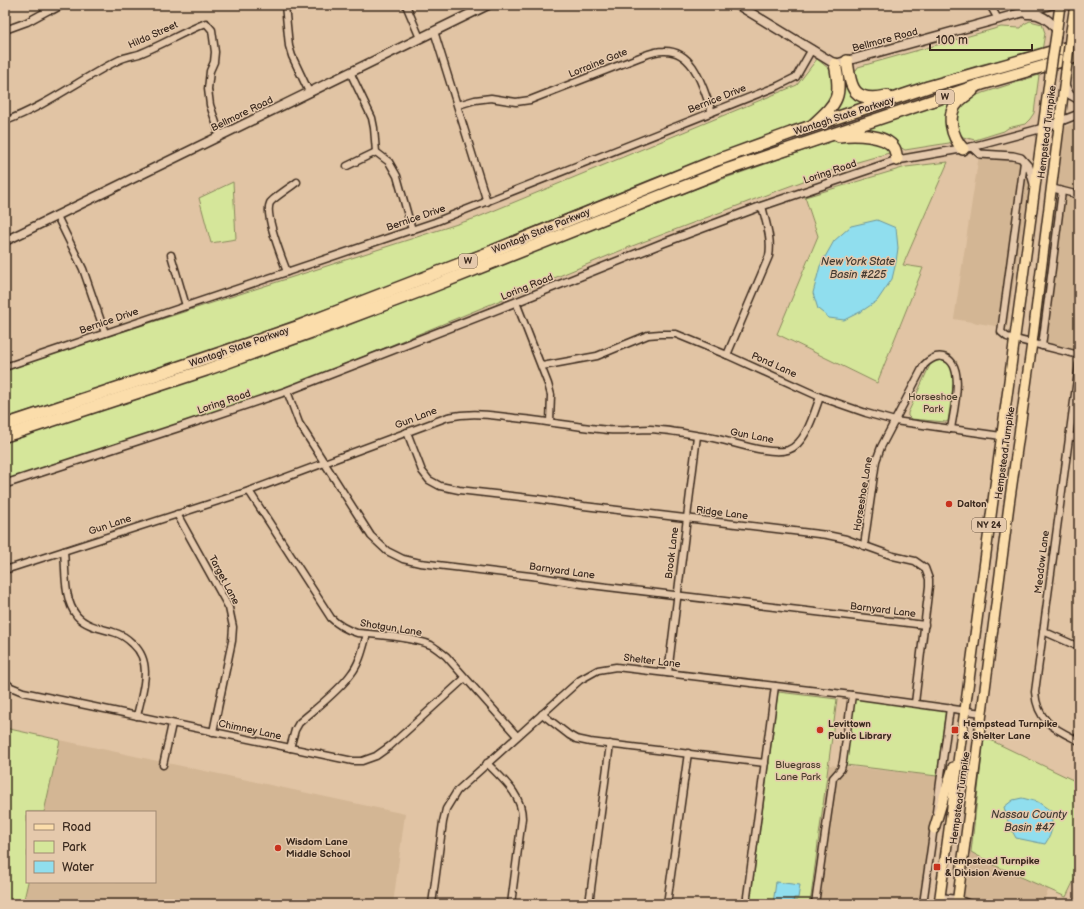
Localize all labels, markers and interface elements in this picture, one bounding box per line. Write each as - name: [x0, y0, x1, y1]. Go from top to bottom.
- street label: Hilda Street: [126, 19, 180, 51]
- street label: Bellmore Road: [851, 25, 919, 55]
- scale bar: [930, 26, 1032, 52]
- text: 100 m: [936, 33, 968, 48]
- street label: Lorraine Gate: [567, 46, 629, 80]
- street label: Bernice Drive: [686, 82, 748, 116]
- street label: Hempstead Turnpike: [1035, 85, 1059, 179]
- road number: W: [936, 90, 954, 104]
- street label: Bellmore Road: [209, 94, 275, 134]
- street label: Wantagh State Parkway: [792, 94, 896, 138]
- street label: Loring Road: [802, 157, 858, 187]
- street label: Bernice Drive: [385, 202, 447, 234]
- street label: Wantagh State Parkway: [490, 206, 592, 256]
- road number: W: [459, 254, 477, 268]
- water label: New York State Basin #225: [821, 255, 896, 281]
- street label: Loring Road: [499, 271, 555, 303]
- street label: Bernice Drive: [78, 305, 140, 337]
- street label: Wantagh State Parkway: [187, 324, 291, 370]
- street label: Pond Lane: [749, 350, 799, 380]
- street label: Loring Road: [196, 387, 252, 417]
- park label: Horseshoe Park: [908, 391, 958, 415]
- street label: Gun Lane: [393, 404, 439, 432]
- street label: Hempstead Turnpike: [993, 406, 1017, 500]
- street label: Gun Lane: [729, 426, 775, 446]
- street label: Horseshoe Lane: [851, 456, 875, 532]
- place label: Dalton: [957, 498, 987, 510]
- marker: Dalton: [944, 499, 954, 509]
- street label: Ridge Lane: [695, 504, 749, 522]
- street label: Gun Lane: [87, 512, 133, 538]
- road number: NY 24: [972, 518, 1006, 532]
- street label: Brook Lane: [663, 526, 681, 579]
- street label: Meadow Lane: [1032, 530, 1052, 594]
- street label: Target Lane: [206, 553, 242, 607]
- street label: Barnyard Lane: [528, 560, 596, 582]
- street label: Barnyard Lane: [849, 600, 917, 620]
- street label: Shotgun Lane: [359, 617, 423, 639]
- street label: Shelter Lane: [623, 652, 681, 670]
- street label: Chimney Lane: [217, 717, 283, 743]
- place label: Levittown Public Library: [828, 718, 892, 742]
- place label: Hempstead Turnpike & Shelter Lane: [963, 718, 1058, 742]
- marker: Levittown Public Library: [815, 725, 825, 735]
- marker: Hempstead Turnpike & Shelter Lane: [950, 725, 960, 735]
- street label: Hempstead Turnpike: [948, 751, 972, 845]
- park label: Bluegrass Lane Park: [775, 759, 821, 783]
- water label: Nassau County Basin #47: [991, 808, 1068, 834]
- legend: [26, 811, 156, 883]
- text: Road: [62, 820, 91, 835]
- place label: Wisdom Lane Middle School: [286, 836, 351, 860]
- text: Park: [62, 840, 86, 855]
- marker: Wisdom Lane Middle School: [273, 843, 283, 853]
- place label: Hempstead Turnpike & Division Avenue: [945, 855, 1040, 879]
- text: Water: [62, 860, 94, 875]
- marker: Hempstead Turnpike & Division Avenue: [932, 862, 942, 872]

